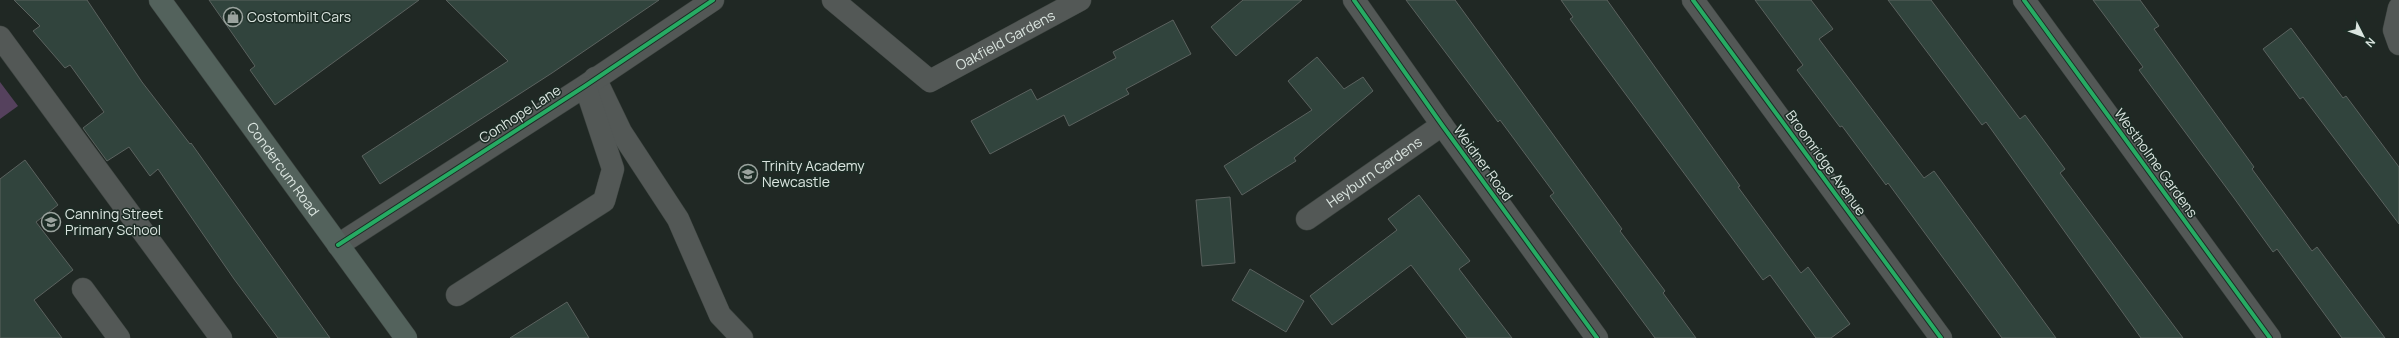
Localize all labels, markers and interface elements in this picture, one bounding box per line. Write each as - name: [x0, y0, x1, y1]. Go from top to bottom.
- street label: Oakfield Gardens: [952, 5, 1058, 74]
- shop icon: Costombilt Cars: [222, 6, 244, 28]
- place label: Costombilt Cars: [247, 7, 351, 26]
- north arrow: [2343, 16, 2383, 56]
- text: N: [2363, 35, 2379, 51]
- street label: Conhope Lane: [475, 80, 564, 147]
- street label: Westholme Gardens: [2110, 104, 2202, 221]
- street label: Broomridge Avenue: [1782, 106, 1871, 219]
- street label: Condercum Road: [243, 118, 324, 220]
- street label: Weidner Road: [1449, 121, 1517, 204]
- street label: Heyburn Gardens: [1322, 132, 1426, 212]
- place label: Trinity Academy Newcastle: [762, 156, 865, 191]
- school or university icon: Trinity Academy Newcastle: [737, 163, 759, 185]
- place label: Canning Street Primary School: [65, 204, 164, 239]
- school or university icon: Canning Street Primary School: [40, 211, 62, 233]

